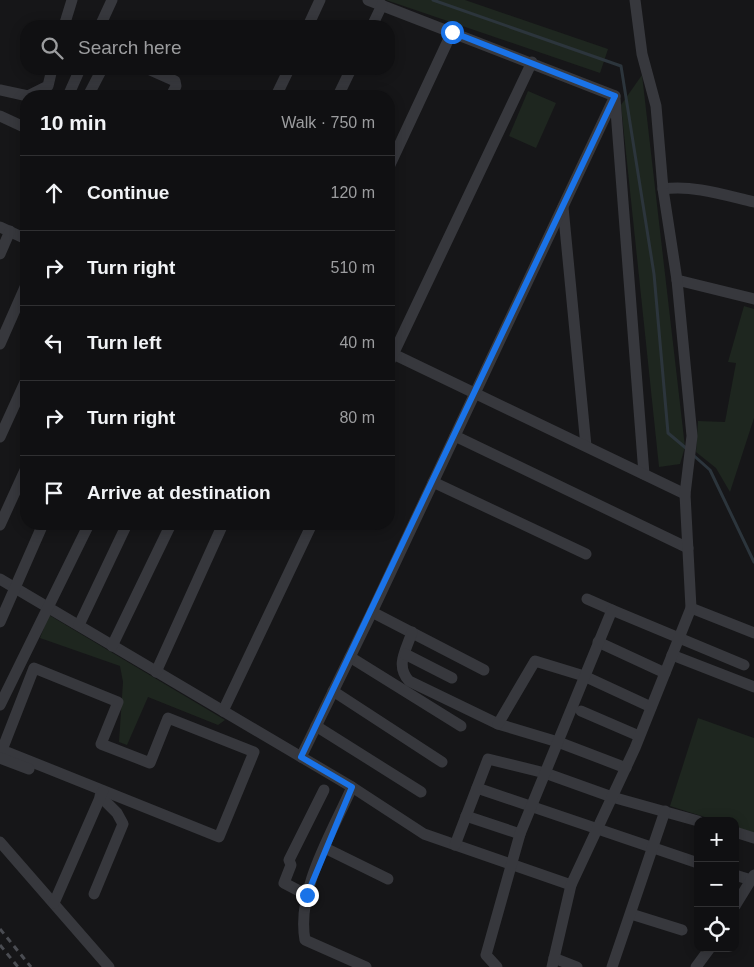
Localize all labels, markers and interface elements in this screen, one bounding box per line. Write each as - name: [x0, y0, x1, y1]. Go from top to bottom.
- search box: [20, 20, 395, 75]
- route start: [441, 21, 464, 44]
- icon: search: [38, 34, 66, 62]
- text: Search here: [78, 37, 182, 58]
- text: 10 min: [40, 111, 107, 134]
- text: Walk · 750 m: [281, 114, 375, 131]
- icon: ahead: [40, 179, 68, 207]
- text: Continue: [87, 182, 169, 203]
- text: 120 m: [331, 184, 375, 201]
- icon: right: [40, 254, 68, 282]
- text: Turn right: [87, 257, 175, 278]
- text: 510 m: [331, 259, 375, 276]
- icon: left: [40, 329, 68, 357]
- text: Turn left: [87, 332, 162, 353]
- text: 40 m: [339, 334, 375, 351]
- icon: right: [40, 404, 68, 432]
- text: Turn right: [87, 407, 175, 428]
- text: 80 m: [339, 409, 375, 426]
- icon: arrive: [40, 479, 68, 507]
- text: Arrive at destination: [87, 482, 271, 503]
- map controls: [694, 817, 739, 952]
- button: +: [694, 817, 739, 862]
- button: −: [694, 862, 739, 907]
- route end: [296, 884, 319, 907]
- button: locate: [694, 907, 739, 952]

